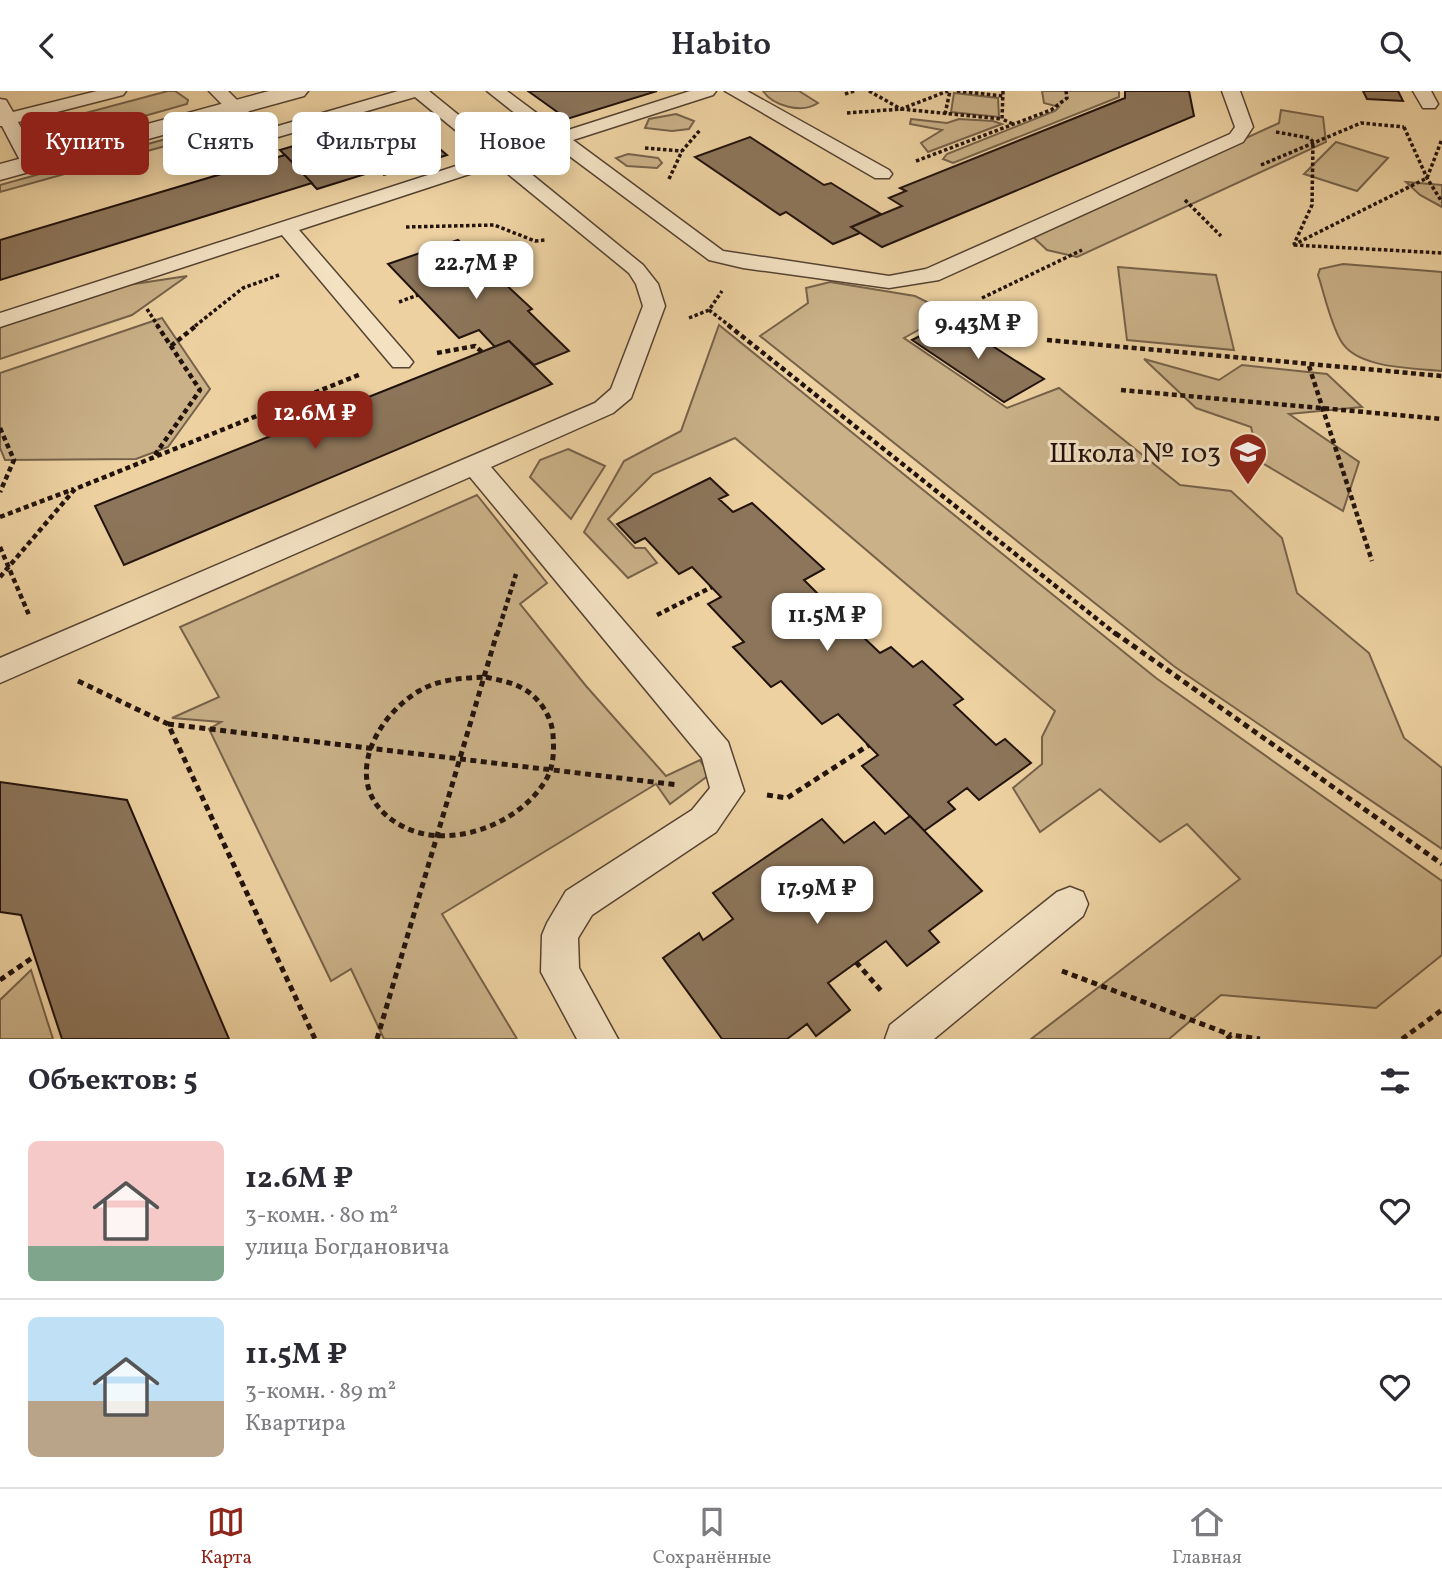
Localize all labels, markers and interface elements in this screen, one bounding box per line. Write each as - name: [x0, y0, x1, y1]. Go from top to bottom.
- text: Habito: [671, 24, 771, 68]
- icon: back: [28, 27, 66, 65]
- icon: search: [1376, 27, 1414, 65]
- chip: Купить: [21, 112, 149, 175]
- chip: Снять: [163, 112, 278, 175]
- chip: Фильтры: [292, 112, 441, 175]
- chip: Новое: [455, 112, 570, 175]
- pin: 22.7M ₽: [411, 241, 541, 301]
- text: 22.7M ₽: [434, 248, 518, 280]
- pin: 9.43M ₽: [913, 301, 1043, 361]
- text: 9.43M ₽: [935, 308, 1021, 340]
- pin: 12.6M ₽: [250, 391, 380, 451]
- text: 12.6M ₽: [274, 398, 356, 430]
- school or university icon: Школа № 103: [1227, 431, 1269, 486]
- place label: Школа № 103: [1049, 435, 1221, 474]
- pin: 11.5M ₽: [762, 594, 892, 653]
- text: 11.5M ₽: [788, 600, 866, 632]
- pin: 17.9M ₽: [752, 867, 882, 926]
- text: 17.9M ₽: [777, 873, 857, 905]
- text: Объектов: 5: [28, 1060, 198, 1102]
- icon: filters: [1376, 1062, 1414, 1100]
- text: 12.6M ₽: [245, 1158, 353, 1200]
- icon: home: [84, 1169, 168, 1253]
- icon: heart: [1376, 1192, 1414, 1230]
- text: 3-комн. · 80 m²: [245, 1200, 398, 1232]
- text: улица Богдановича: [245, 1232, 450, 1264]
- text: 11.5M ₽: [245, 1334, 347, 1376]
- icon: home: [84, 1345, 168, 1429]
- icon: heart: [1376, 1368, 1414, 1406]
- text: 3-комн. · 89 m²: [245, 1376, 396, 1408]
- text: Квартира: [245, 1408, 346, 1440]
- tab: Карта: [200, 1503, 252, 1571]
- tab: Сохранённые: [653, 1503, 771, 1571]
- tab: Главная: [1172, 1503, 1242, 1571]

